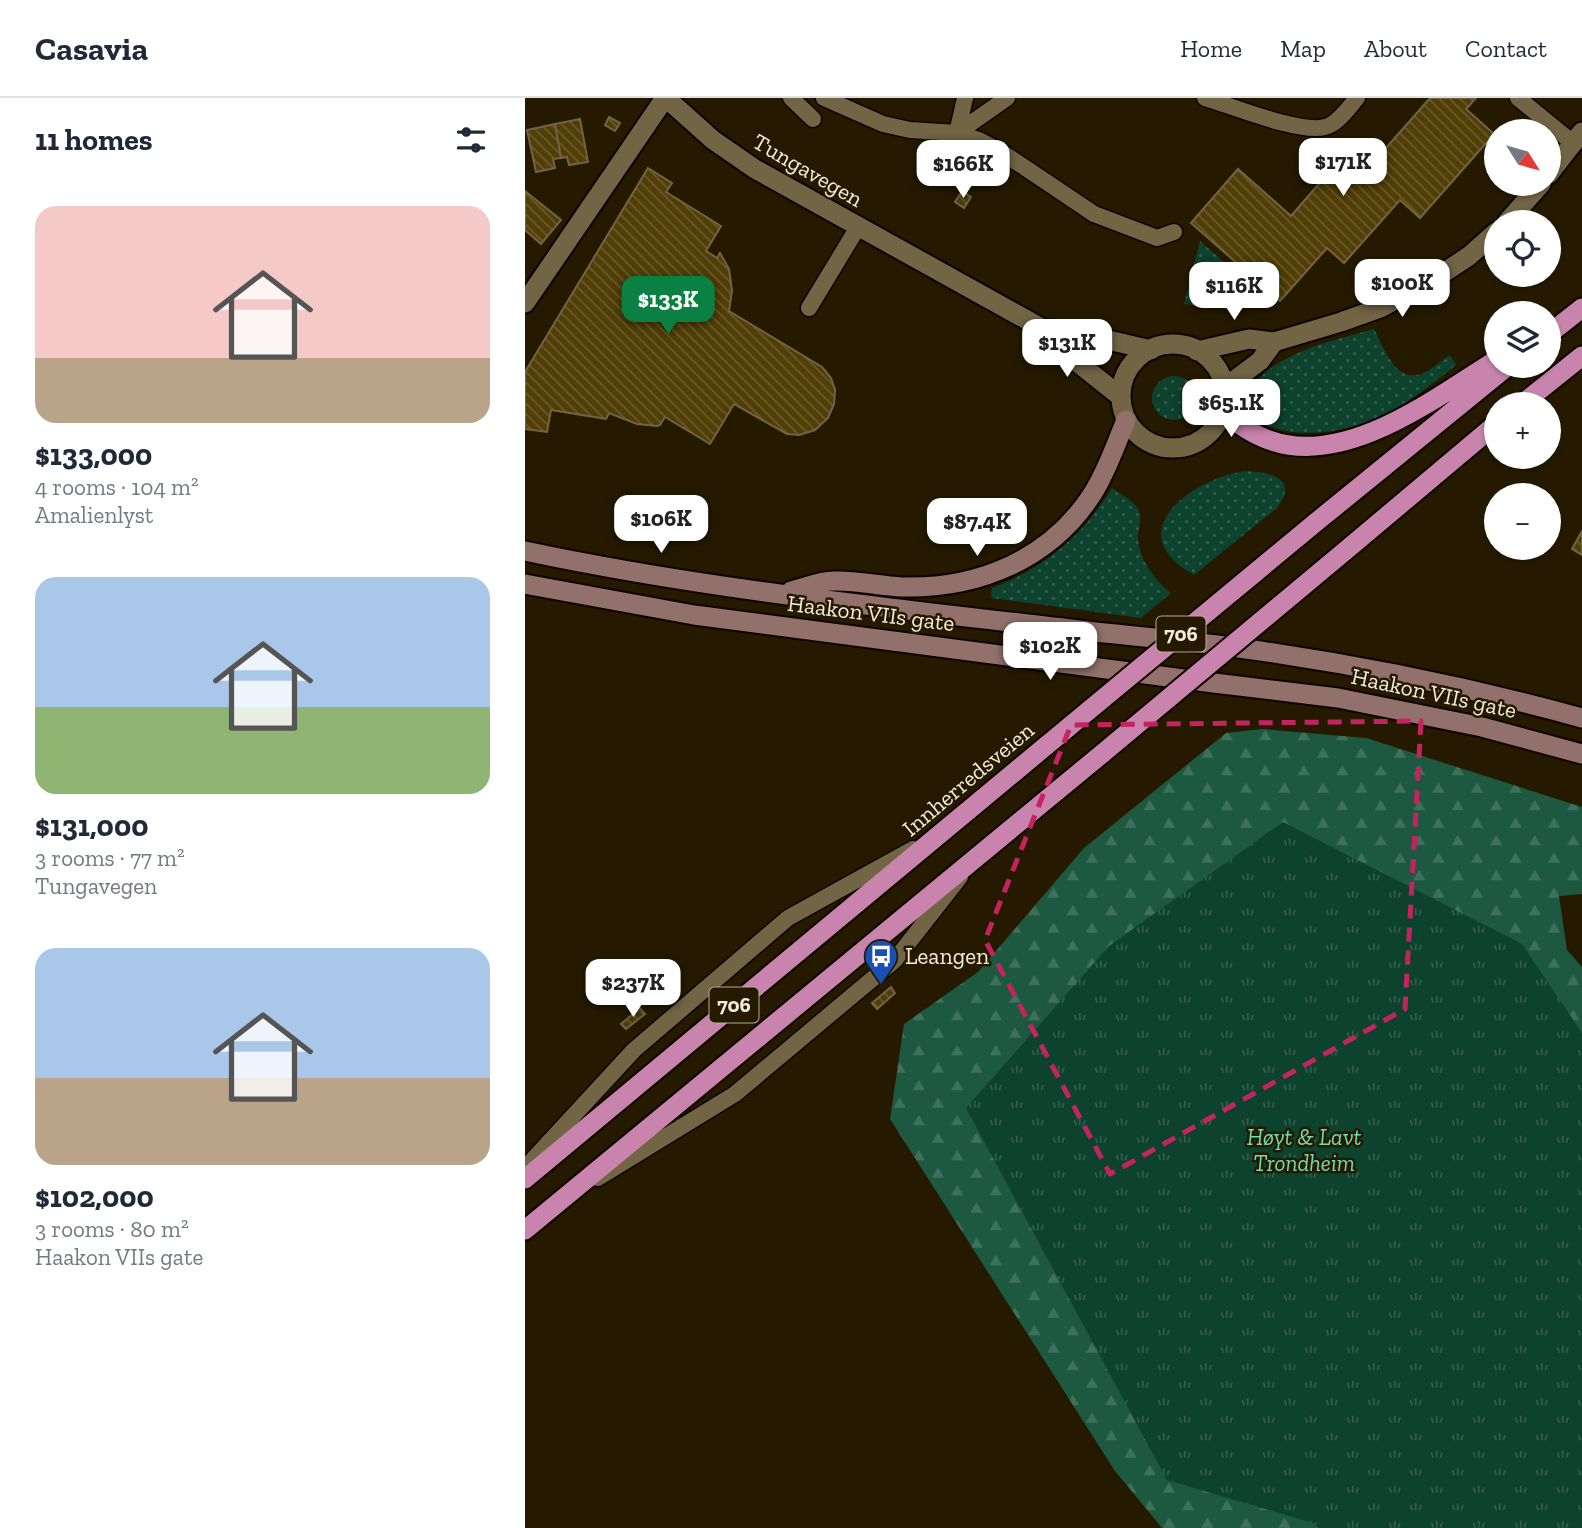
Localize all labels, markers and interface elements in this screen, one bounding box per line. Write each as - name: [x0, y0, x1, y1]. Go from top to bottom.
- text: Casavia: [35, 29, 148, 68]
- text: Home: [1180, 34, 1242, 63]
- text: Map: [1280, 34, 1326, 63]
- text: About: [1364, 34, 1427, 63]
- text: Contact: [1465, 34, 1547, 63]
- north arrow: [1484, 119, 1561, 196]
- map controls: [1484, 119, 1561, 560]
- icon: filters: [452, 121, 490, 159]
- text: 11 homes: [35, 122, 153, 158]
- street label: Tungavegen: [748, 127, 868, 213]
- pin: $171K: [1294, 139, 1392, 198]
- pin: $166K: [914, 140, 1012, 200]
- text: $171K: [1315, 147, 1371, 175]
- text: $166K: [933, 149, 993, 177]
- button: locate: [1484, 210, 1561, 287]
- icon: home: [200, 252, 326, 378]
- pin: $100K: [1353, 260, 1451, 319]
- pin: $116K: [1185, 262, 1283, 322]
- text: $100K: [1371, 268, 1433, 296]
- text: $116K: [1205, 271, 1263, 299]
- pin: $133K: [619, 276, 717, 336]
- text: $133K: [638, 285, 698, 313]
- button: layers: [1484, 301, 1561, 378]
- pin: $131K: [1018, 320, 1116, 379]
- text: $131K: [1038, 328, 1096, 356]
- pin: $65.1K: [1174, 380, 1288, 439]
- text: $65.1K: [1198, 388, 1264, 416]
- button: +: [1484, 392, 1561, 469]
- text: $133,000: [35, 437, 152, 473]
- text: 4 rooms · 104 m²: [35, 473, 199, 501]
- button: −: [1484, 483, 1561, 560]
- pin: $106K: [612, 496, 710, 555]
- pin: $87.4K: [920, 498, 1034, 558]
- text: Amalienlyst: [35, 501, 153, 529]
- text: $106K: [630, 504, 692, 532]
- text: $87.4K: [943, 507, 1011, 535]
- street label: Haakon VIIs gate: [786, 589, 956, 637]
- road number: 706: [1157, 616, 1205, 652]
- pin: $102K: [1001, 622, 1099, 682]
- icon: home: [200, 623, 326, 749]
- text: $102K: [1019, 631, 1081, 659]
- street label: Haakon VIIs gate: [1349, 662, 1519, 724]
- street label: Innherredsveien: [897, 716, 1039, 842]
- text: $131,000: [35, 808, 148, 844]
- text: 3 rooms · 77 m²: [35, 844, 185, 872]
- text: Tungavegen: [35, 872, 157, 900]
- bus stop icon: Leangen: [862, 937, 900, 986]
- place label: Leangen: [905, 942, 989, 970]
- pin: $237K: [584, 960, 682, 1019]
- text: $237K: [602, 968, 664, 996]
- road number: 706: [709, 988, 759, 1023]
- icon: home: [200, 994, 326, 1120]
- park label: Høyt & Lavt Trondheim: [1247, 1123, 1361, 1177]
- text: $102,000: [35, 1179, 154, 1215]
- text: 3 rooms · 80 m²: [35, 1215, 189, 1243]
- text: Haakon VIIs gate: [35, 1243, 203, 1271]

